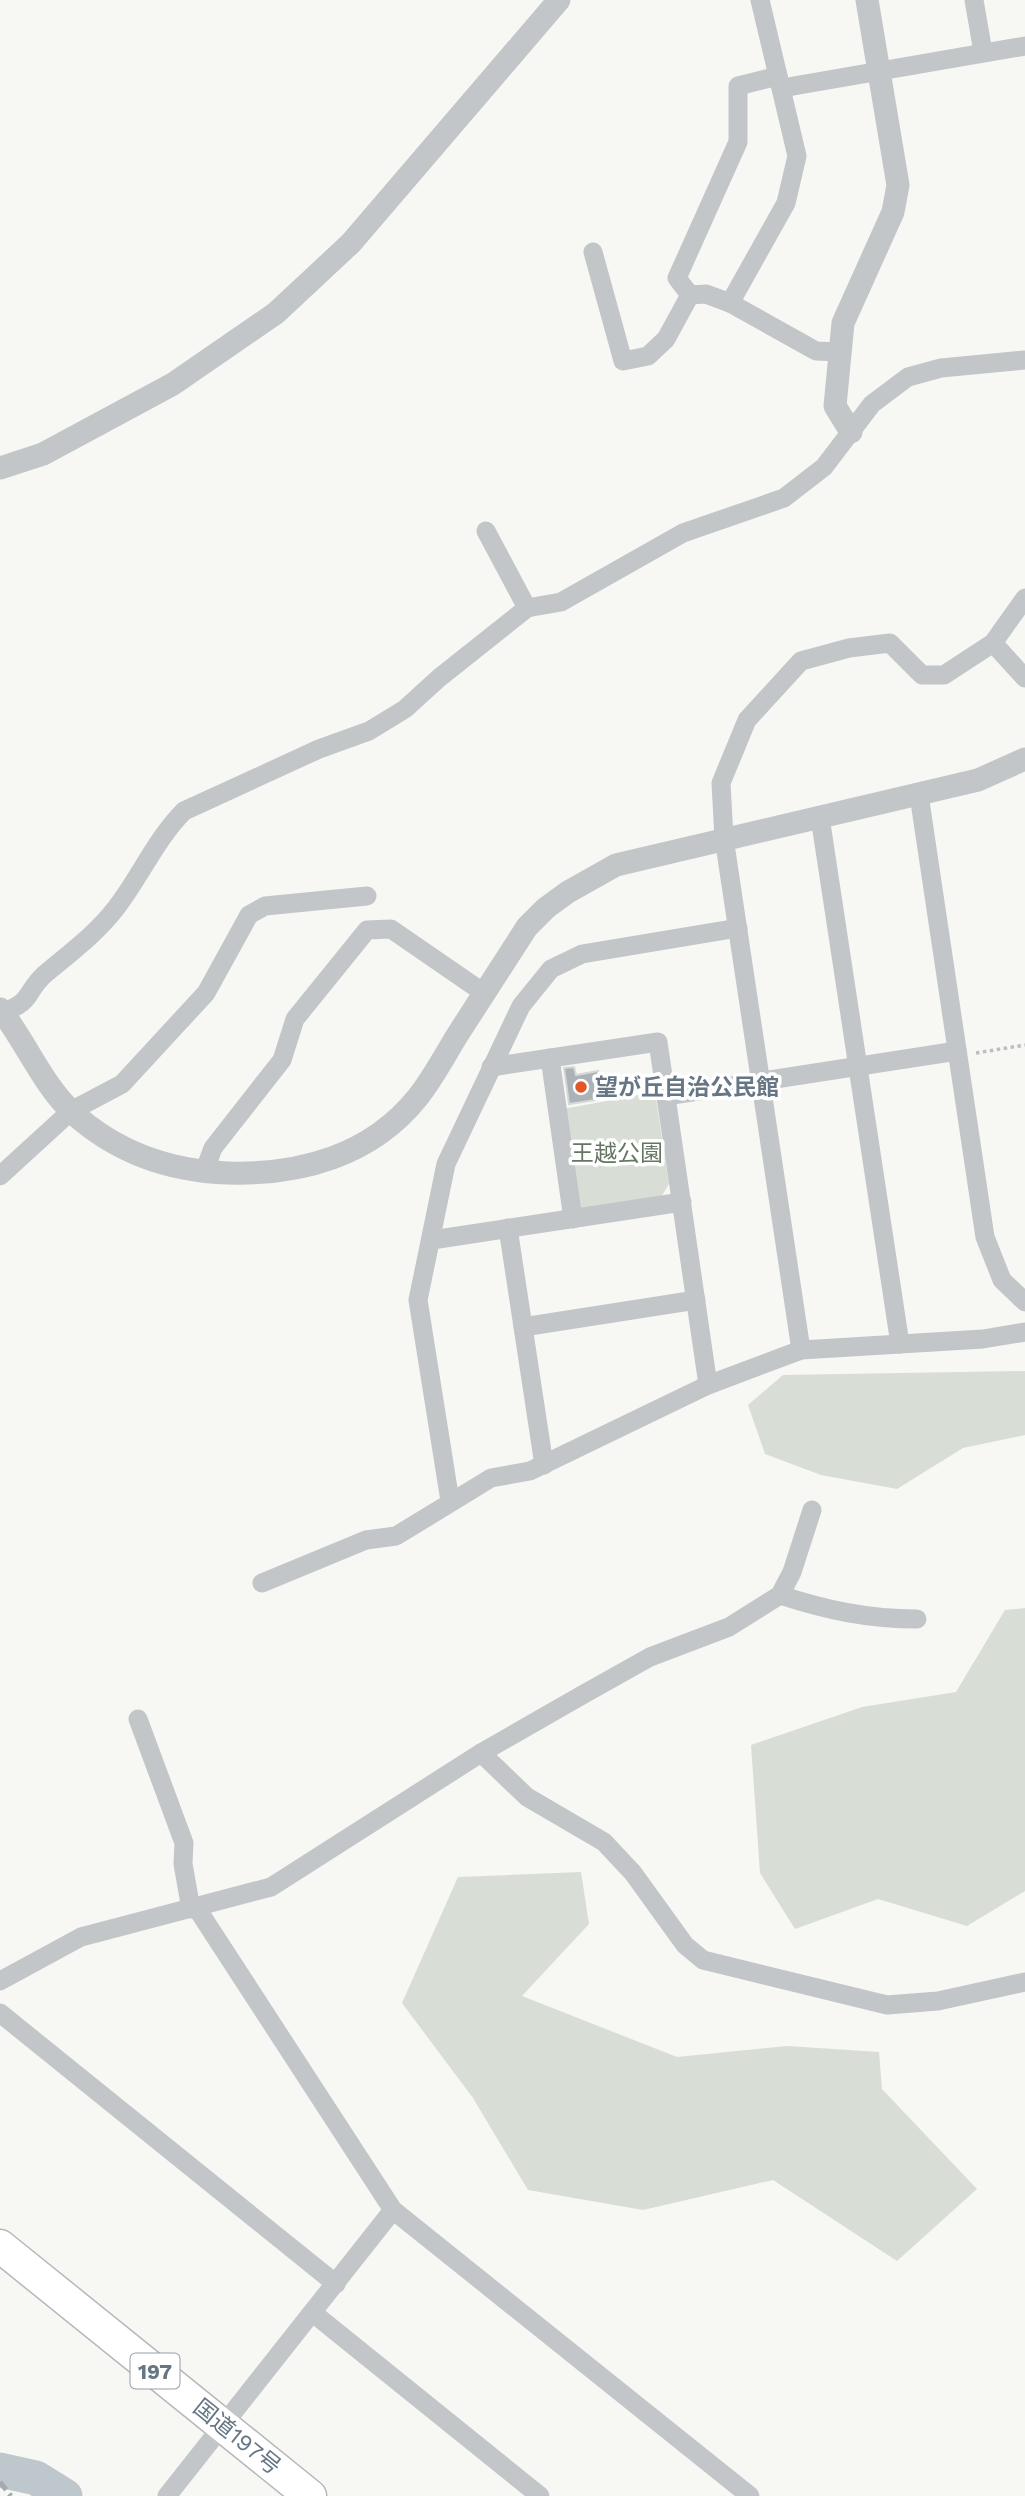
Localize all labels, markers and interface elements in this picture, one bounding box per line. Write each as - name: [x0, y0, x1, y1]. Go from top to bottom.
- place label: 望が丘自治公民館: [595, 1074, 779, 1101]
- marker: 望が丘自治公民館: [573, 1079, 589, 1095]
- park label: 王越公園: [571, 1140, 663, 1167]
- road number: 197: [130, 2354, 180, 2388]
- street label: 国道197号: [188, 2394, 286, 2480]

